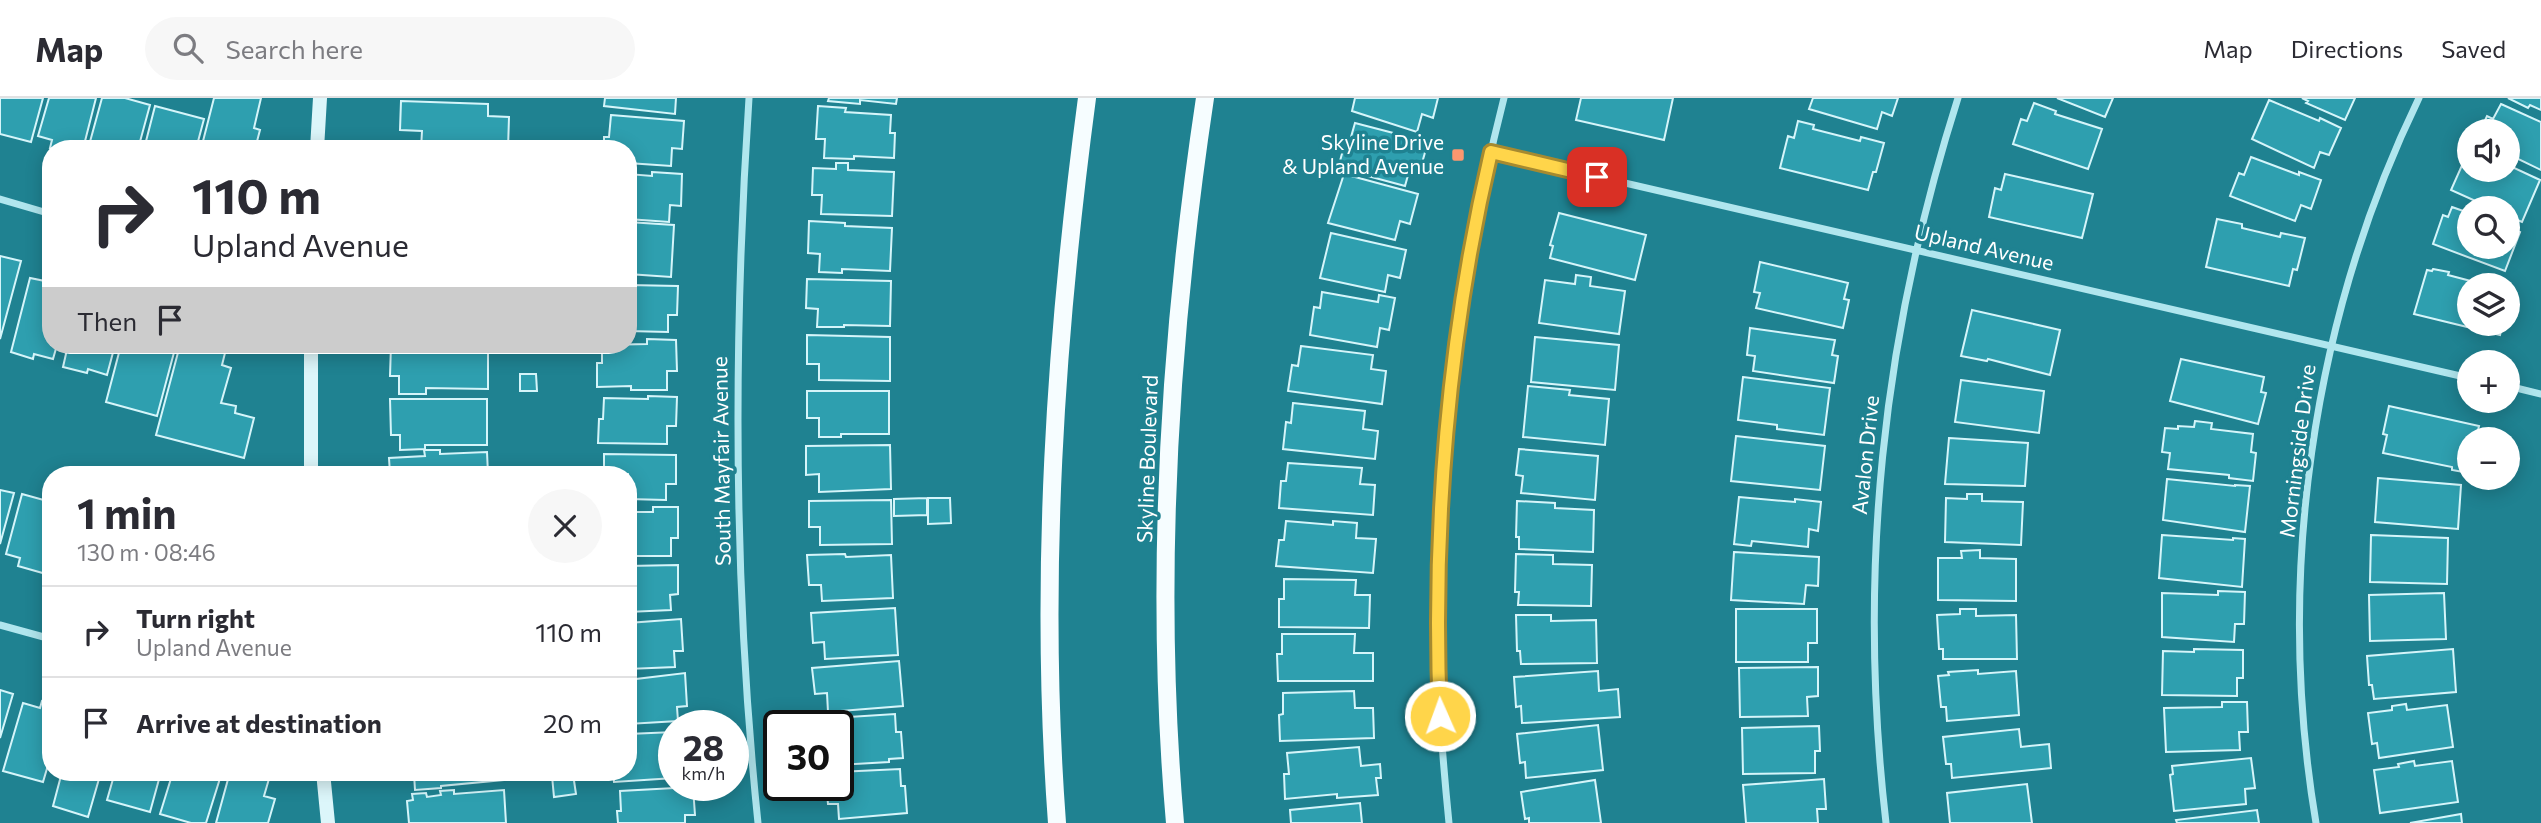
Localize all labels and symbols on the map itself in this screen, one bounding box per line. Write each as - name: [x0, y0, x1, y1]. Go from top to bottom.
- place label: Skyline Drive & Upland Avenue: [1282, 129, 1444, 178]
- marker: Skyline Drive & Upland Avenue: [1450, 147, 1466, 163]
- pin: [1567, 147, 1627, 207]
- street label: Upland Avenue: [1912, 218, 2056, 275]
- street label: South Mayfair Avenue: [706, 356, 735, 566]
- street label: Morningside Drive: [2273, 363, 2320, 539]
- street label: Skyline Boulevard: [1131, 375, 1162, 543]
- street label: Avalon Drive: [1846, 394, 1883, 516]
- position arrow: [1403, 679, 1477, 753]
- speed limit sign: 30: [763, 710, 854, 801]

